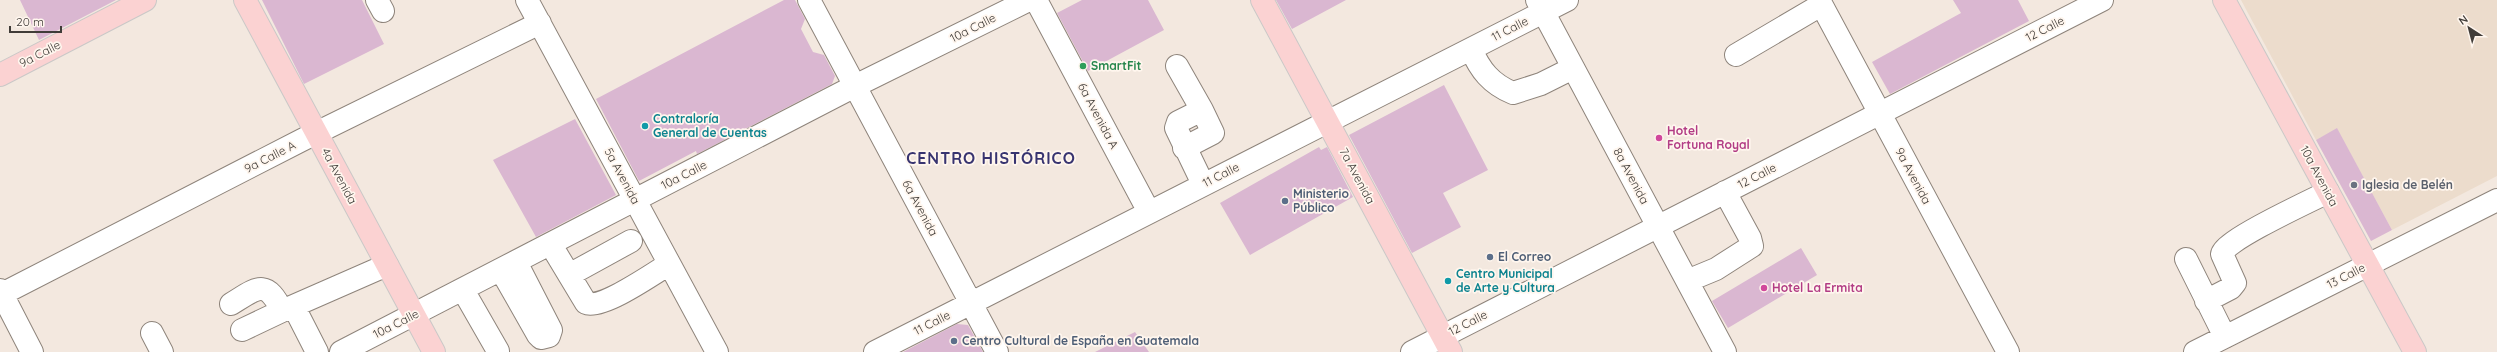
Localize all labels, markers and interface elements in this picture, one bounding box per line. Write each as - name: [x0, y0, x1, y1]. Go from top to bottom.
- scale bar: [10, 8, 61, 34]
- north arrow: [2449, 8, 2489, 48]
- street label: 10a Calle: [947, 10, 998, 45]
- street label: 12 Calle: [2023, 12, 2067, 45]
- text: N: [2456, 12, 2471, 28]
- street label: 11 Calle: [1489, 13, 1531, 44]
- text: 20 m: [16, 14, 44, 29]
- street label: 9a Calle: [17, 37, 63, 70]
- place label: SmartFit: [1091, 58, 1141, 73]
- marker: SmartFit: [1078, 61, 1088, 71]
- street label: 6a Avenida A: [1075, 80, 1122, 152]
- place label: Contraloría General de Cuentas: [653, 111, 767, 140]
- marker: Contraloría General de Cuentas: [640, 121, 650, 131]
- place label: Hotel Fortuna Royal: [1667, 123, 1750, 152]
- marker: Hotel Fortuna Royal: [1654, 133, 1664, 143]
- street label: 9a Calle A: [242, 137, 298, 176]
- street label: 10a Avenida: [2297, 143, 2342, 209]
- street label: 4a Avenida: [318, 145, 360, 206]
- street label: 5a Avenida: [601, 145, 644, 206]
- street label: 7a Avenida: [1336, 145, 1378, 206]
- street label: 8a Avenida: [1610, 145, 1653, 206]
- street label: 9a Avenida: [1892, 145, 1935, 207]
- district label: CENTRO HISTÓRICO: [906, 148, 1076, 168]
- street label: 10a Calle: [658, 157, 709, 192]
- street label: 11 Calle: [1200, 159, 1242, 190]
- street label: 12 Calle: [1735, 159, 1779, 192]
- street label: 6a Avenida: [899, 177, 942, 238]
- place label: Iglesia de Belén: [2362, 177, 2453, 192]
- marker: Iglesia de Belén: [2349, 180, 2359, 190]
- place label: Ministerio Público: [1293, 186, 1349, 215]
- marker: Ministerio Público: [1280, 196, 1290, 206]
- place label: El Correo: [1498, 249, 1552, 264]
- marker: El Correo: [1485, 252, 1495, 262]
- street label: 13 Calle: [2324, 259, 2368, 292]
- place label: Centro Municipal de Arte y Cultura: [1456, 266, 1555, 295]
- marker: Centro Municipal de Arte y Cultura: [1443, 276, 1453, 286]
- place label: Hotel La Ermita: [1772, 280, 1863, 295]
- marker: Hotel La Ermita: [1759, 283, 1769, 293]
- street label: 10a Calle: [370, 306, 421, 341]
- street label: 12 Calle: [1446, 306, 1490, 339]
- street label: 11 Calle: [911, 307, 953, 338]
- place label: Centro Cultural de España en Guatemala: [962, 333, 1199, 348]
- marker: Centro Cultural de España en Guatemala: [949, 336, 959, 346]

